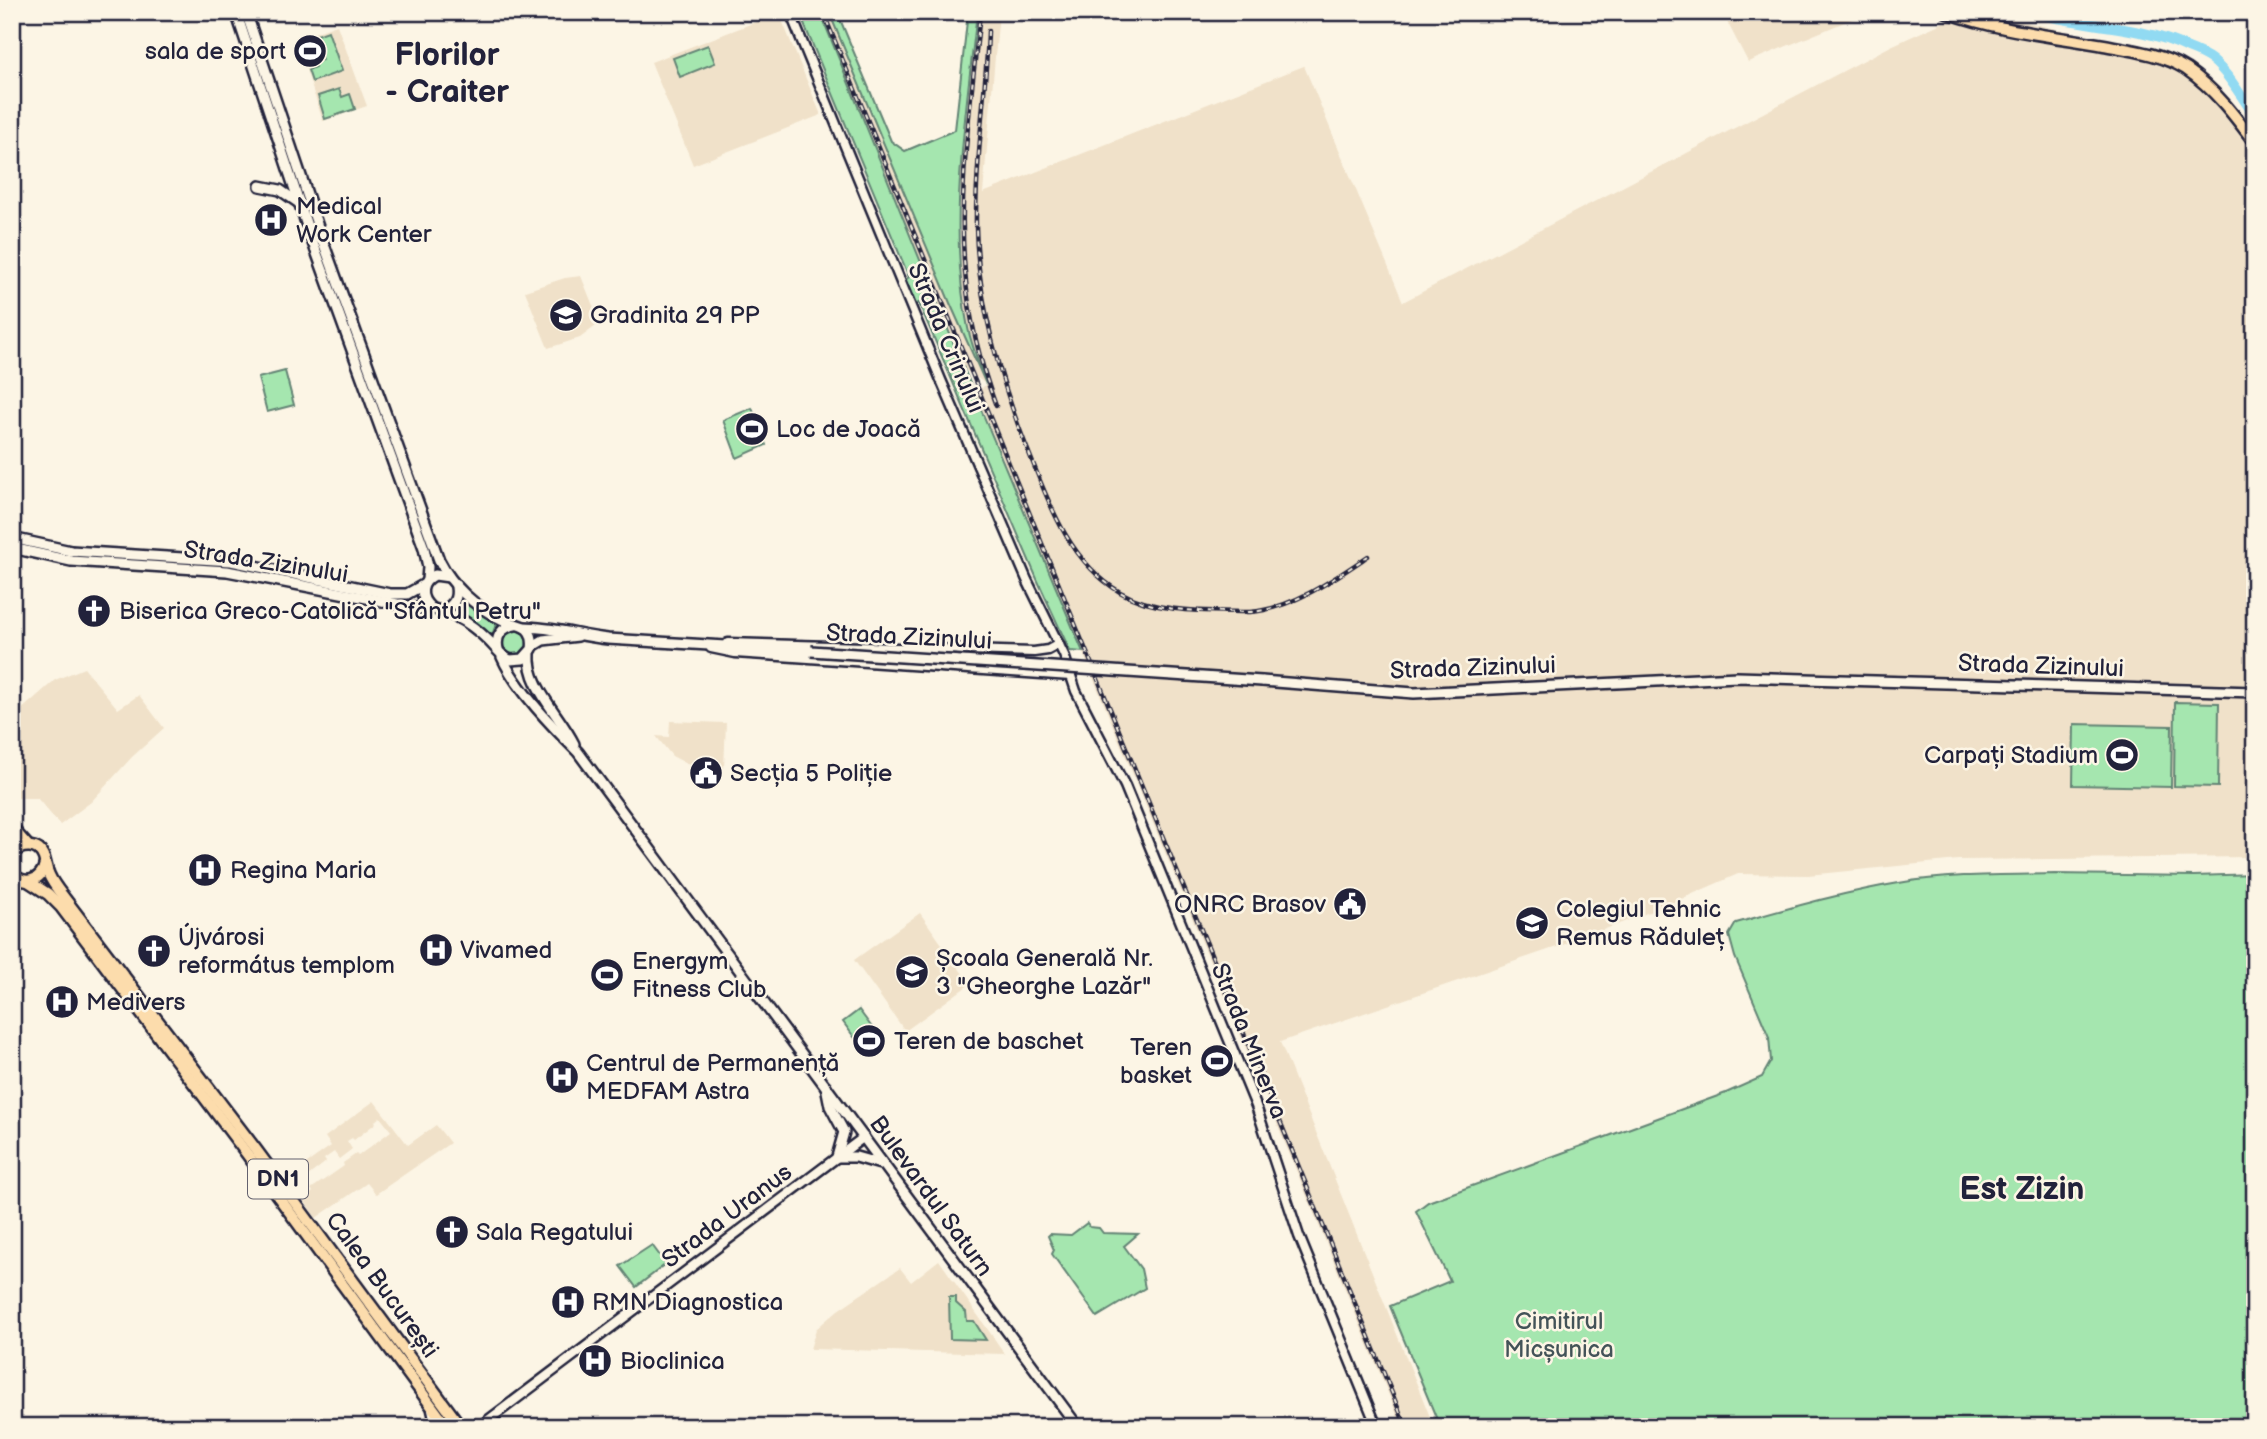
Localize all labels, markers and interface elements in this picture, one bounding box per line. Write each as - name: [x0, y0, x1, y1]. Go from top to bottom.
- sports icon: sala de sport: [291, 32, 329, 70]
- district label: Florilor - Craiter: [385, 36, 509, 112]
- place label: sala de sport: [145, 37, 287, 66]
- place label: Medical Work Center: [296, 192, 432, 249]
- hospital icon: Medical Work Center: [252, 201, 290, 239]
- street label: Strada Crinului: [901, 259, 991, 417]
- school or university icon: Gradinita 29 PP: [547, 296, 585, 334]
- place label: Gradinita 29 PP: [590, 301, 760, 330]
- sports icon: Loc de Joacă: [733, 410, 771, 448]
- place label: Loc de Joacă: [776, 415, 921, 444]
- street label: Strada Zizinului: [182, 535, 350, 589]
- church icon: Biserica Greco-Catolică "Sfântul Petru": [75, 592, 113, 630]
- place label: Biserica Greco-Catolică "Sfântul Petru": [119, 597, 541, 626]
- street label: Strada Zizinului: [825, 618, 993, 656]
- street label: Strada Zizinului: [1958, 649, 2124, 683]
- street label: Strada Zizinului: [1390, 651, 1556, 685]
- sports icon: Carpați Stadium: [2103, 736, 2141, 774]
- place label: Carpați Stadium: [1924, 741, 2098, 770]
- public building icon: Secția 5 Poliție: [687, 754, 725, 792]
- place label: Secția 5 Poliție: [730, 759, 892, 788]
- hospital icon: Regina Maria: [186, 851, 224, 889]
- place label: Regina Maria: [230, 856, 377, 885]
- public building icon: ONRC Brasov: [1331, 885, 1369, 923]
- place label: ONRC Brasov: [1174, 890, 1326, 919]
- place label: Colegiul Tehnic Remus Răduleț: [1556, 895, 1725, 952]
- school or university icon: Colegiul Tehnic Remus Răduleț: [1513, 904, 1551, 942]
- place label: Újvárosi református templom: [178, 922, 395, 980]
- hospital icon: Vivamed: [417, 931, 455, 969]
- church icon: Újvárosi református templom: [135, 932, 173, 970]
- place label: Vivamed: [460, 936, 552, 965]
- place label: Școala Generală Nr. 3 "Gheorghe Lazăr": [936, 944, 1153, 1001]
- place label: Energym Fitness Club: [632, 947, 767, 1004]
- school or university icon: Școala Generală Nr. 3 "Gheorghe Lazăr": [893, 953, 931, 991]
- sports icon: Energym Fitness Club: [588, 956, 626, 994]
- street label: Strada Minerva: [1205, 959, 1293, 1123]
- hospital icon: Medivers: [43, 983, 81, 1021]
- place label: Medivers: [86, 988, 186, 1017]
- sports icon: Teren de baschet: [850, 1022, 888, 1060]
- place label: Teren de baschet: [894, 1027, 1084, 1056]
- place label: Teren basket: [1120, 1033, 1193, 1090]
- sports icon: Teren basket: [1198, 1042, 1236, 1080]
- place label: Centrul de Permanență MEDFAM Astra: [586, 1049, 839, 1106]
- hospital icon: Centrul de Permanență MEDFAM Astra: [543, 1058, 581, 1096]
- street label: Bulevardul Saturn: [863, 1110, 999, 1282]
- street label: Strada Uranus: [656, 1158, 798, 1274]
- road number: DN1: [248, 1160, 308, 1198]
- district label: Est Zizin: [1960, 1170, 2084, 1209]
- street label: Calea București: [319, 1206, 445, 1364]
- church icon: Sala Regatului: [433, 1213, 471, 1251]
- place label: Sala Regatului: [476, 1218, 633, 1247]
- hospital icon: RMN Diagnostica: [549, 1283, 587, 1321]
- place label: RMN Diagnostica: [592, 1288, 783, 1317]
- park label: Cimitirul Micșunica: [1504, 1307, 1614, 1364]
- hospital icon: Bioclinica: [576, 1342, 614, 1380]
- place label: Bioclinica: [620, 1347, 725, 1376]

